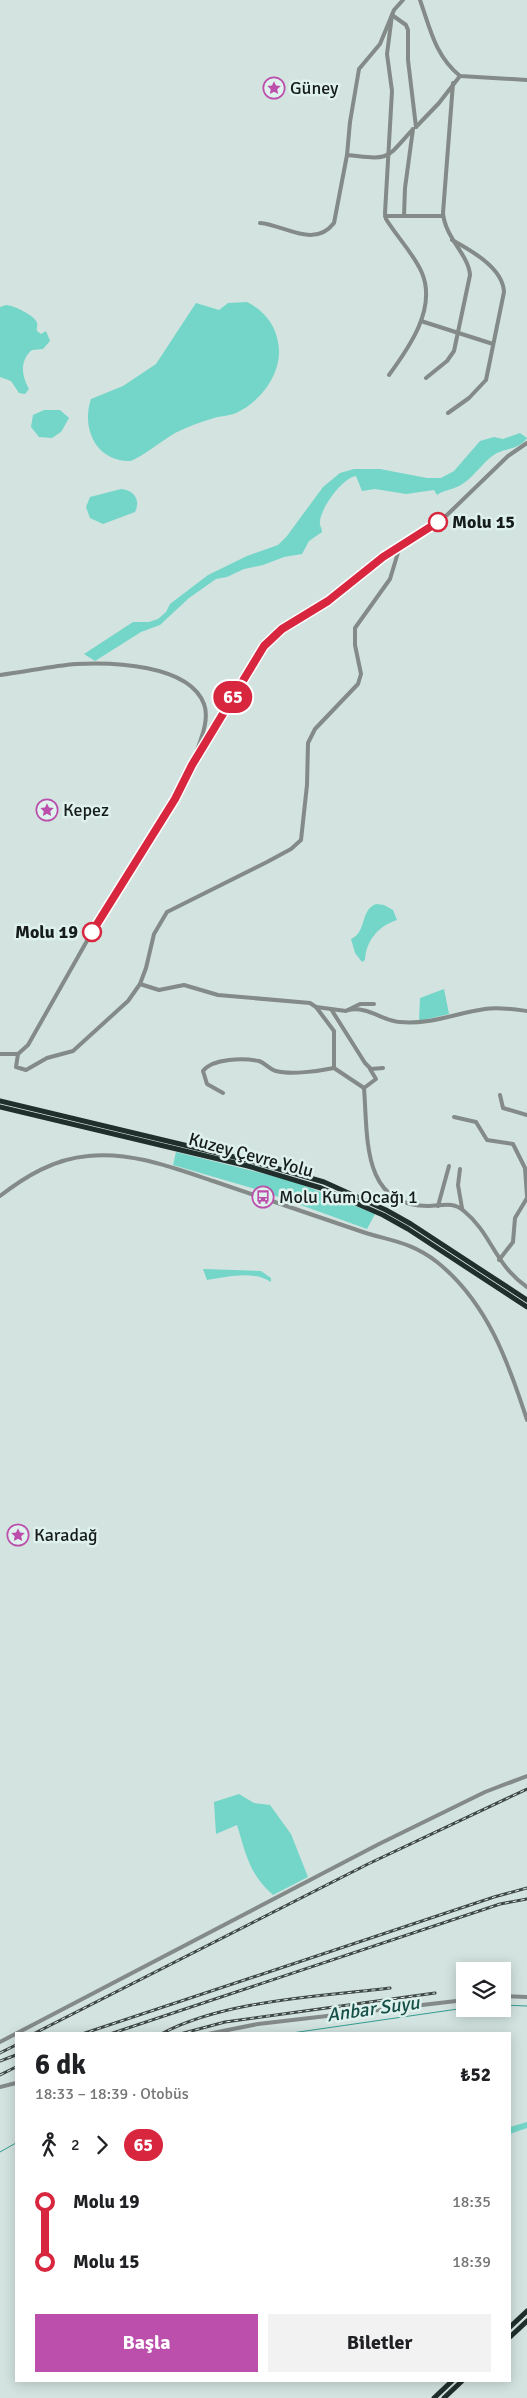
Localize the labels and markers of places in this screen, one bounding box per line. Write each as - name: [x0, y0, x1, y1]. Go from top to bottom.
- place icon: Güney: [262, 76, 286, 100]
- place label: Güney: [290, 77, 339, 99]
- place label: Molu 15: [452, 511, 515, 533]
- marker: Molu 15: [428, 512, 448, 532]
- place icon: Kepez: [35, 798, 59, 822]
- place label: Kepez: [63, 799, 109, 821]
- place label: Molu 19: [15, 921, 78, 943]
- marker: Molu 19: [82, 922, 102, 942]
- bus stop icon: Molu Kum Ocağı 1: [251, 1185, 275, 1209]
- place label: Molu Kum Ocağı 1: [279, 1186, 418, 1208]
- place icon: Karadağ: [6, 1523, 30, 1547]
- place label: Karadağ: [34, 1524, 98, 1546]

